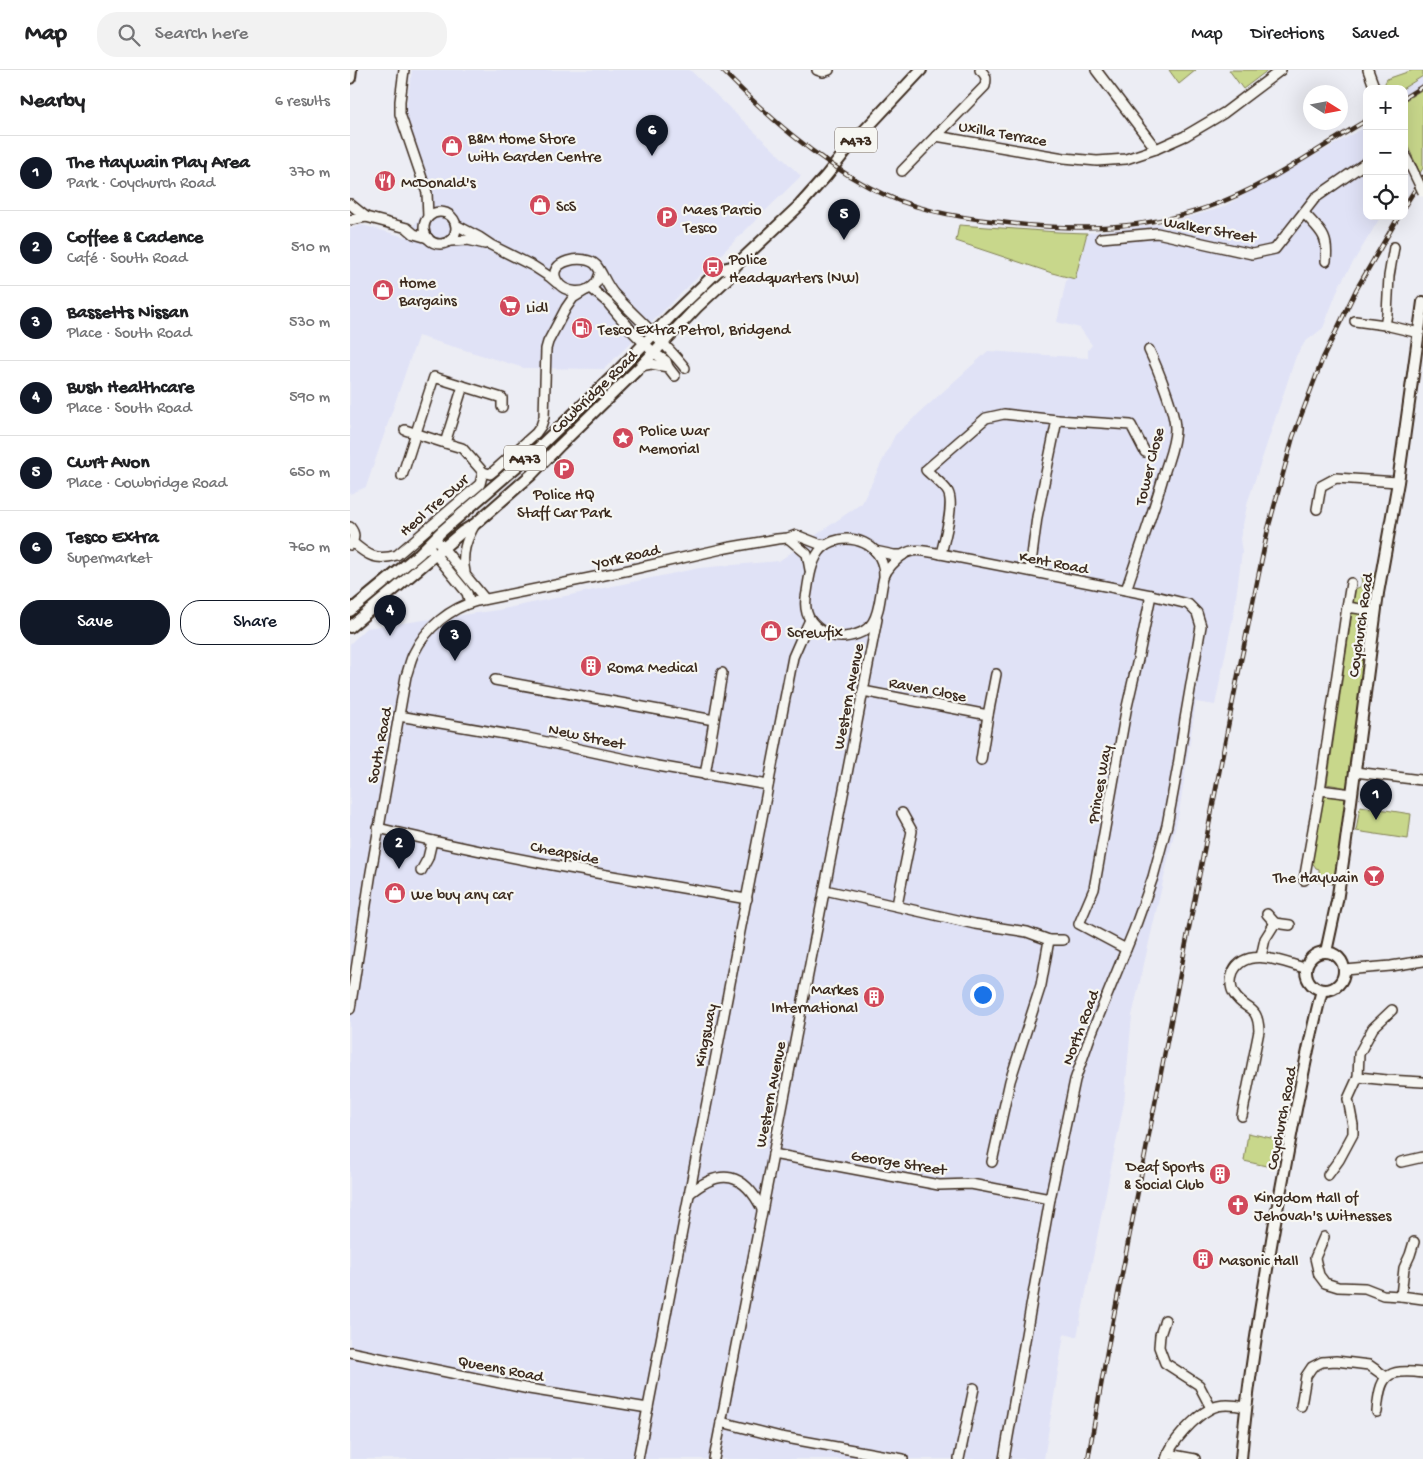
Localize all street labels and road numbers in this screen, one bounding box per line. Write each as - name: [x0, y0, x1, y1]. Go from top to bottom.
- street label: Uxilla Terrace: [957, 118, 1049, 153]
- road number: A473: [835, 128, 877, 152]
- street label: Walker Street: [1162, 214, 1259, 249]
- street label: Cowbridge Road: [548, 347, 644, 439]
- street label: Tower Close: [1132, 425, 1170, 509]
- road number: A473: [504, 446, 546, 470]
- street label: Heol Tre Dwr: [397, 471, 475, 542]
- street label: York Road: [590, 541, 663, 576]
- street label: Kent Road: [1017, 548, 1091, 581]
- street label: Coychurch Road: [1346, 571, 1379, 679]
- street label: Western Avenue: [831, 641, 870, 751]
- street label: Raven Close: [887, 675, 968, 708]
- street label: South Road: [365, 704, 398, 785]
- street label: New Street: [546, 721, 628, 756]
- street label: Princes Way: [1085, 744, 1118, 826]
- street label: Cheapside: [529, 839, 601, 871]
- street label: North Road: [1059, 987, 1106, 1068]
- street label: Kingsway: [692, 1002, 723, 1069]
- street label: Western Avenue: [753, 1039, 792, 1149]
- street label: Coychurch Road: [1264, 1064, 1303, 1172]
- street label: George Street: [849, 1148, 949, 1182]
- street label: Queens Road: [456, 1353, 546, 1388]

